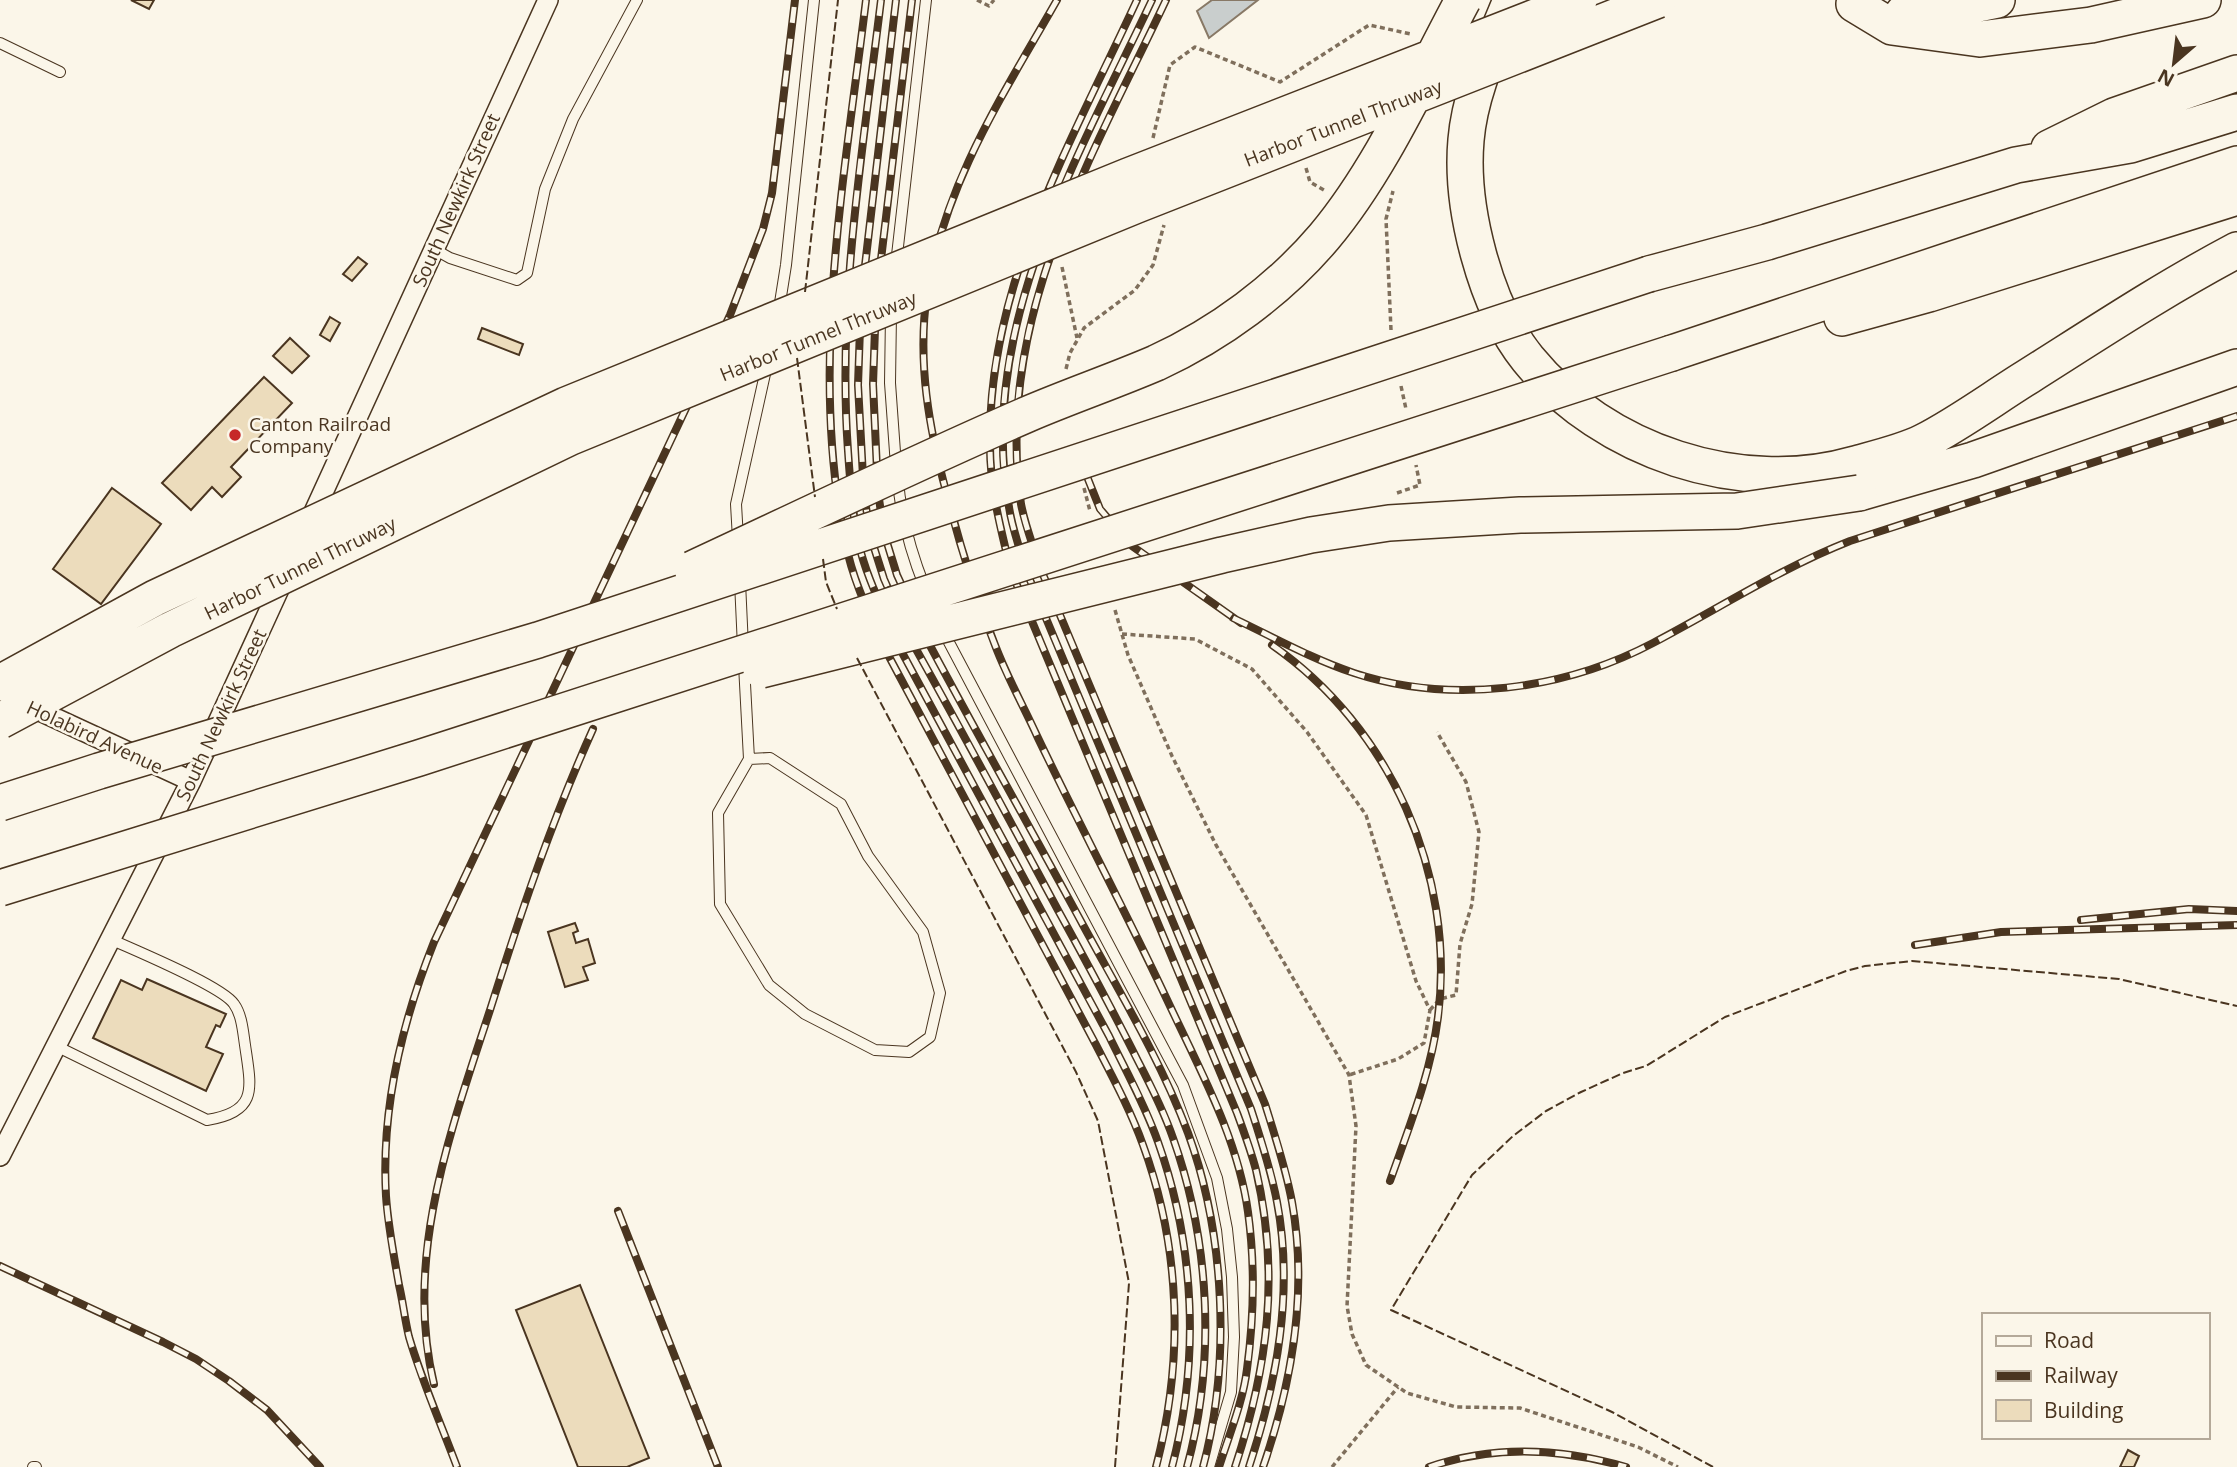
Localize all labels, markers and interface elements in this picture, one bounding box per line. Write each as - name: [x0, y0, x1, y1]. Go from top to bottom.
- north arrow: [2139, 28, 2209, 98]
- text: N: [2153, 63, 2179, 93]
- street label: Harbor Tunnel Thruway: [1240, 73, 1446, 173]
- street label: South Newkirk Street: [406, 109, 506, 291]
- street label: Harbor Tunnel Thruway: [716, 284, 921, 387]
- place label: Canton Railroad Company: [249, 411, 391, 459]
- marker: Canton Railroad Company: [227, 427, 243, 443]
- street label: Harbor Tunnel Thruway: [200, 510, 401, 626]
- street label: South Newkirk Street: [170, 625, 272, 805]
- street label: Holabird Avenue: [23, 694, 167, 780]
- legend: [1982, 1313, 2209, 1439]
- text: Road: [2044, 1326, 2094, 1354]
- text: Railway: [2044, 1361, 2118, 1389]
- text: Building: [2044, 1396, 2123, 1424]

